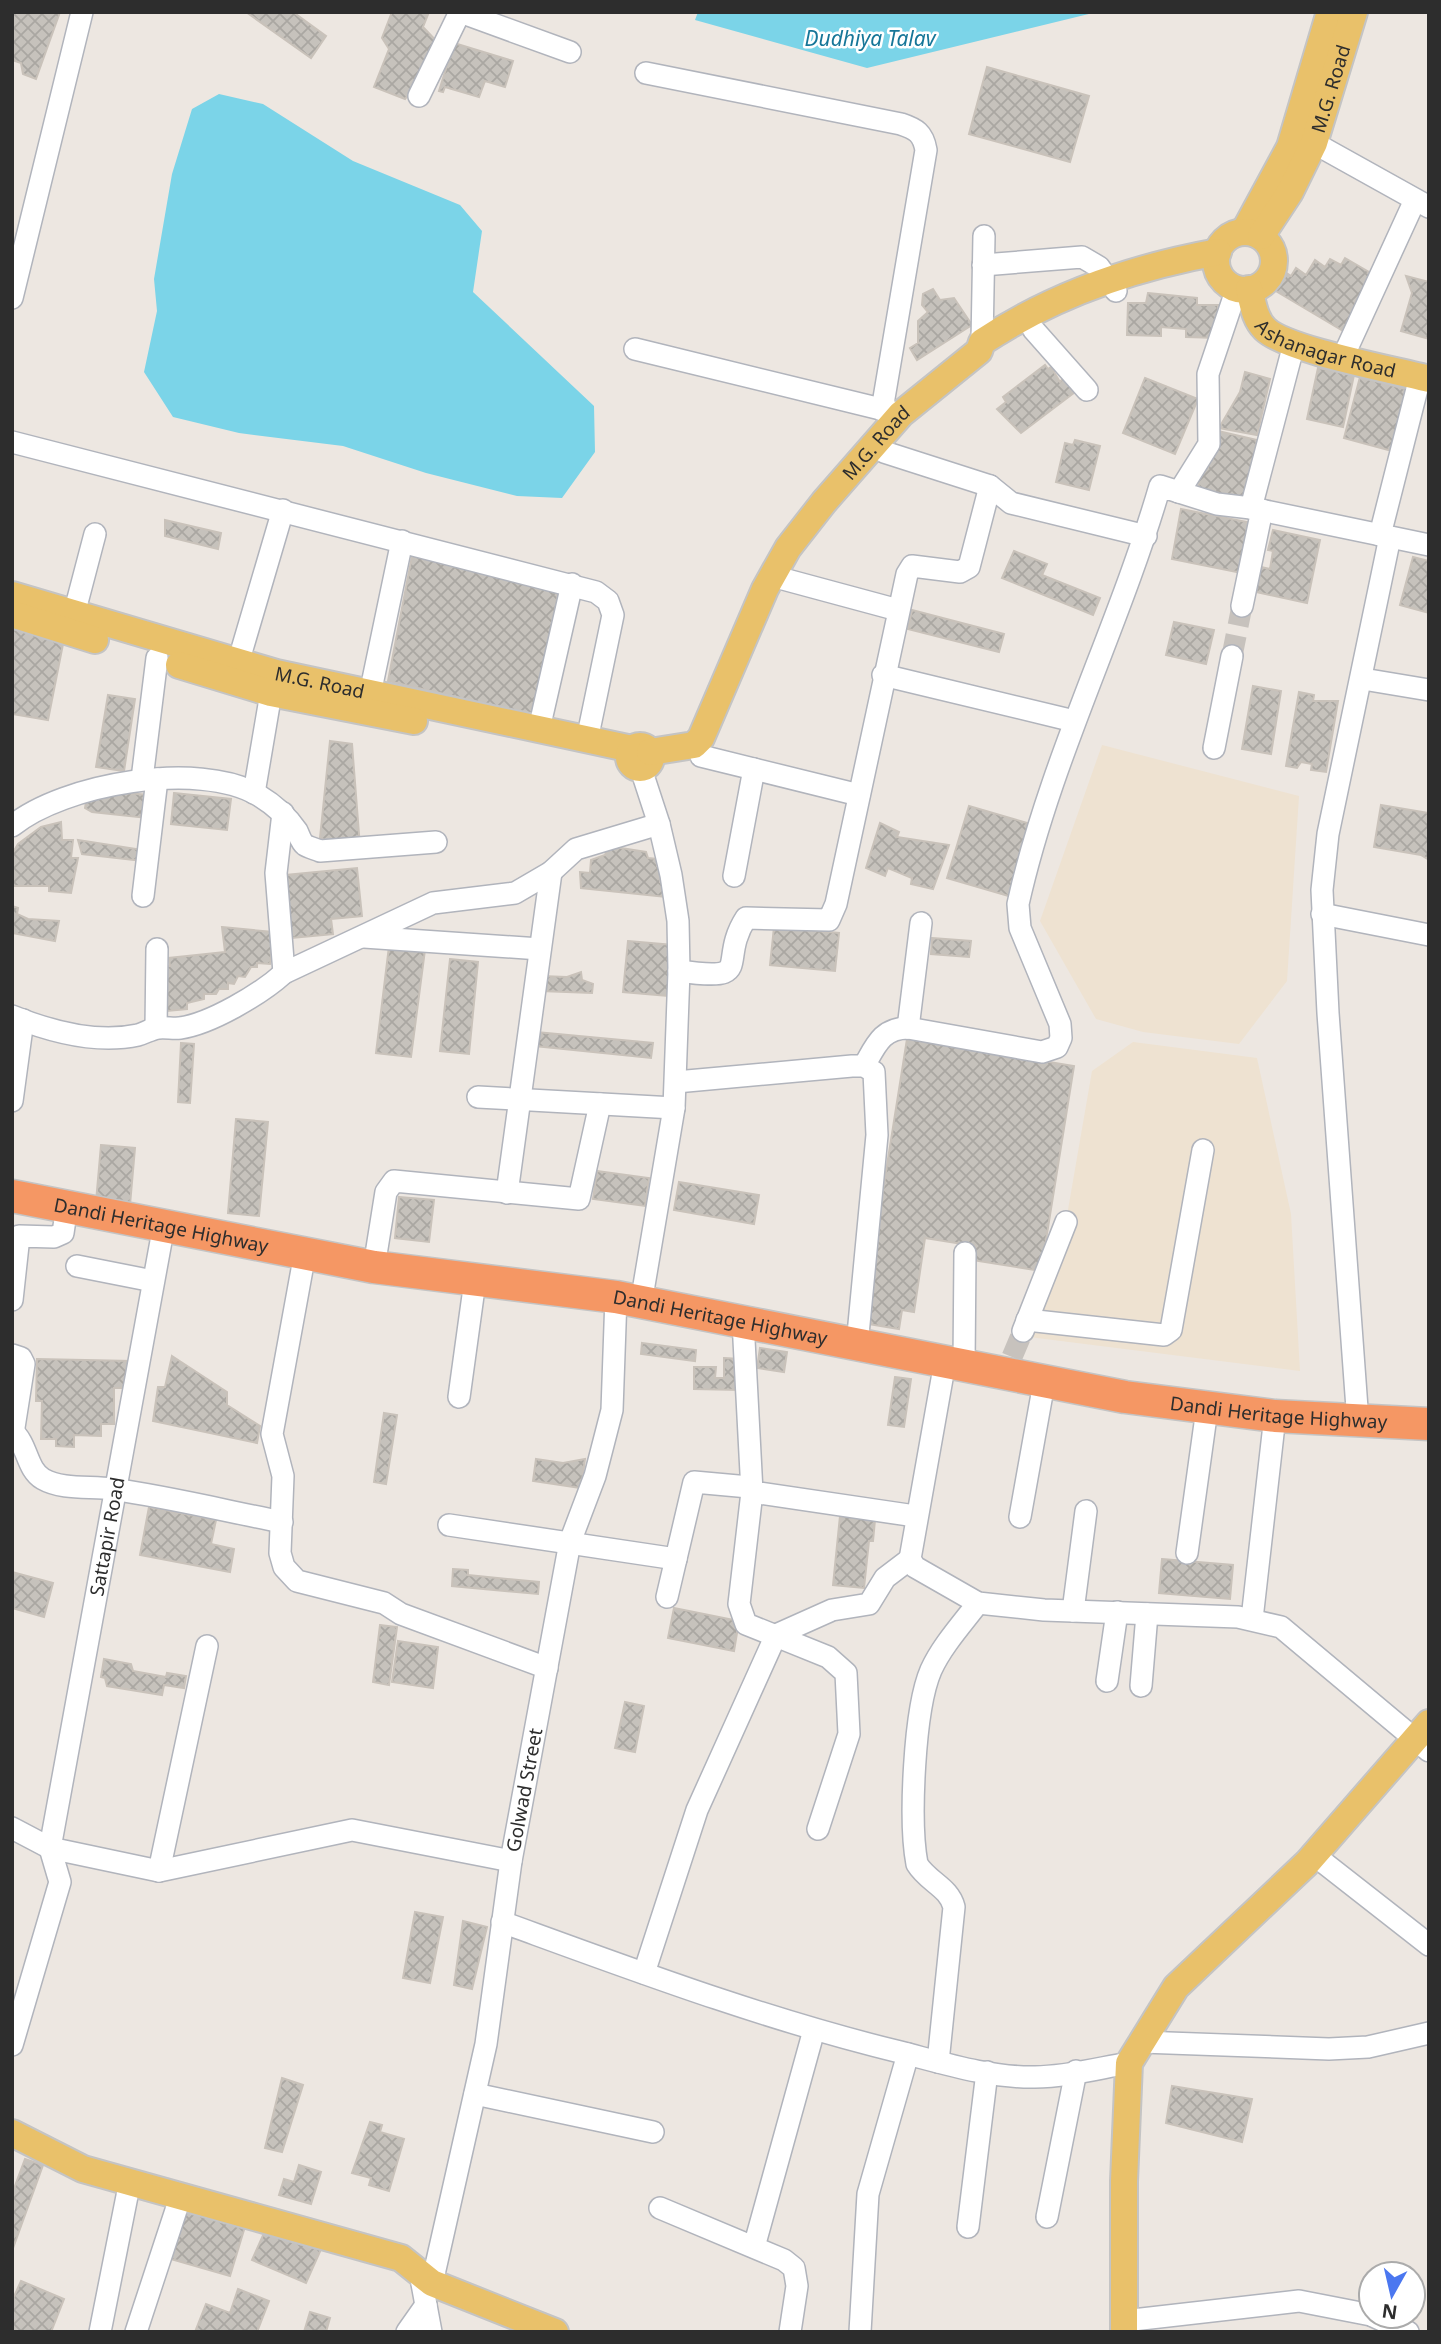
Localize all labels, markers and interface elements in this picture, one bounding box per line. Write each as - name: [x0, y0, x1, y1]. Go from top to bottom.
- water label: Dudhiya Talav: [804, 24, 937, 52]
- street label: M.G. Road: [1305, 41, 1356, 136]
- street label: Ashanagar Road: [1249, 314, 1398, 384]
- street label: M.G. Road: [836, 399, 915, 485]
- street label: M.G. Road: [273, 660, 367, 705]
- street label: Dandi Heritage Highway: [52, 1192, 271, 1259]
- street label: Dandi Heritage Highway: [611, 1284, 830, 1351]
- street label: Dandi Heritage Highway: [1168, 1390, 1388, 1435]
- street label: Sattapir Road: [83, 1475, 131, 1598]
- street label: Golwad Street: [500, 1726, 548, 1854]
- north arrow: [1357, 2260, 1427, 2330]
- text: N: [1380, 2298, 1399, 2326]

